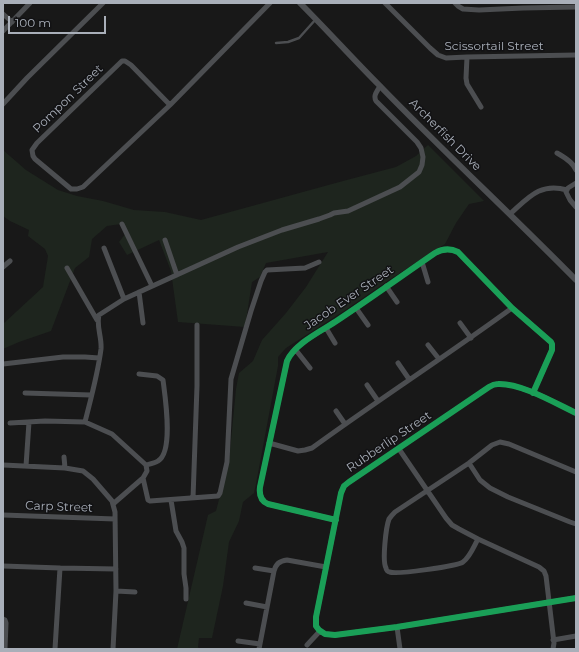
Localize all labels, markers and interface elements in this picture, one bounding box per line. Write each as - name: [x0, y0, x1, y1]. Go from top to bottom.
- scale bar: [10, 8, 108, 34]
- text: 100 m: [15, 15, 51, 30]
- street label: Scissortail Street: [444, 39, 544, 53]
- street label: Pompon Street: [30, 62, 106, 136]
- street label: Archerfish Drive: [406, 96, 484, 174]
- street label: Jacob Ever Street: [302, 263, 396, 333]
- street label: Rubberlip Street: [344, 408, 434, 476]
- street label: Carp Street: [25, 499, 93, 515]

